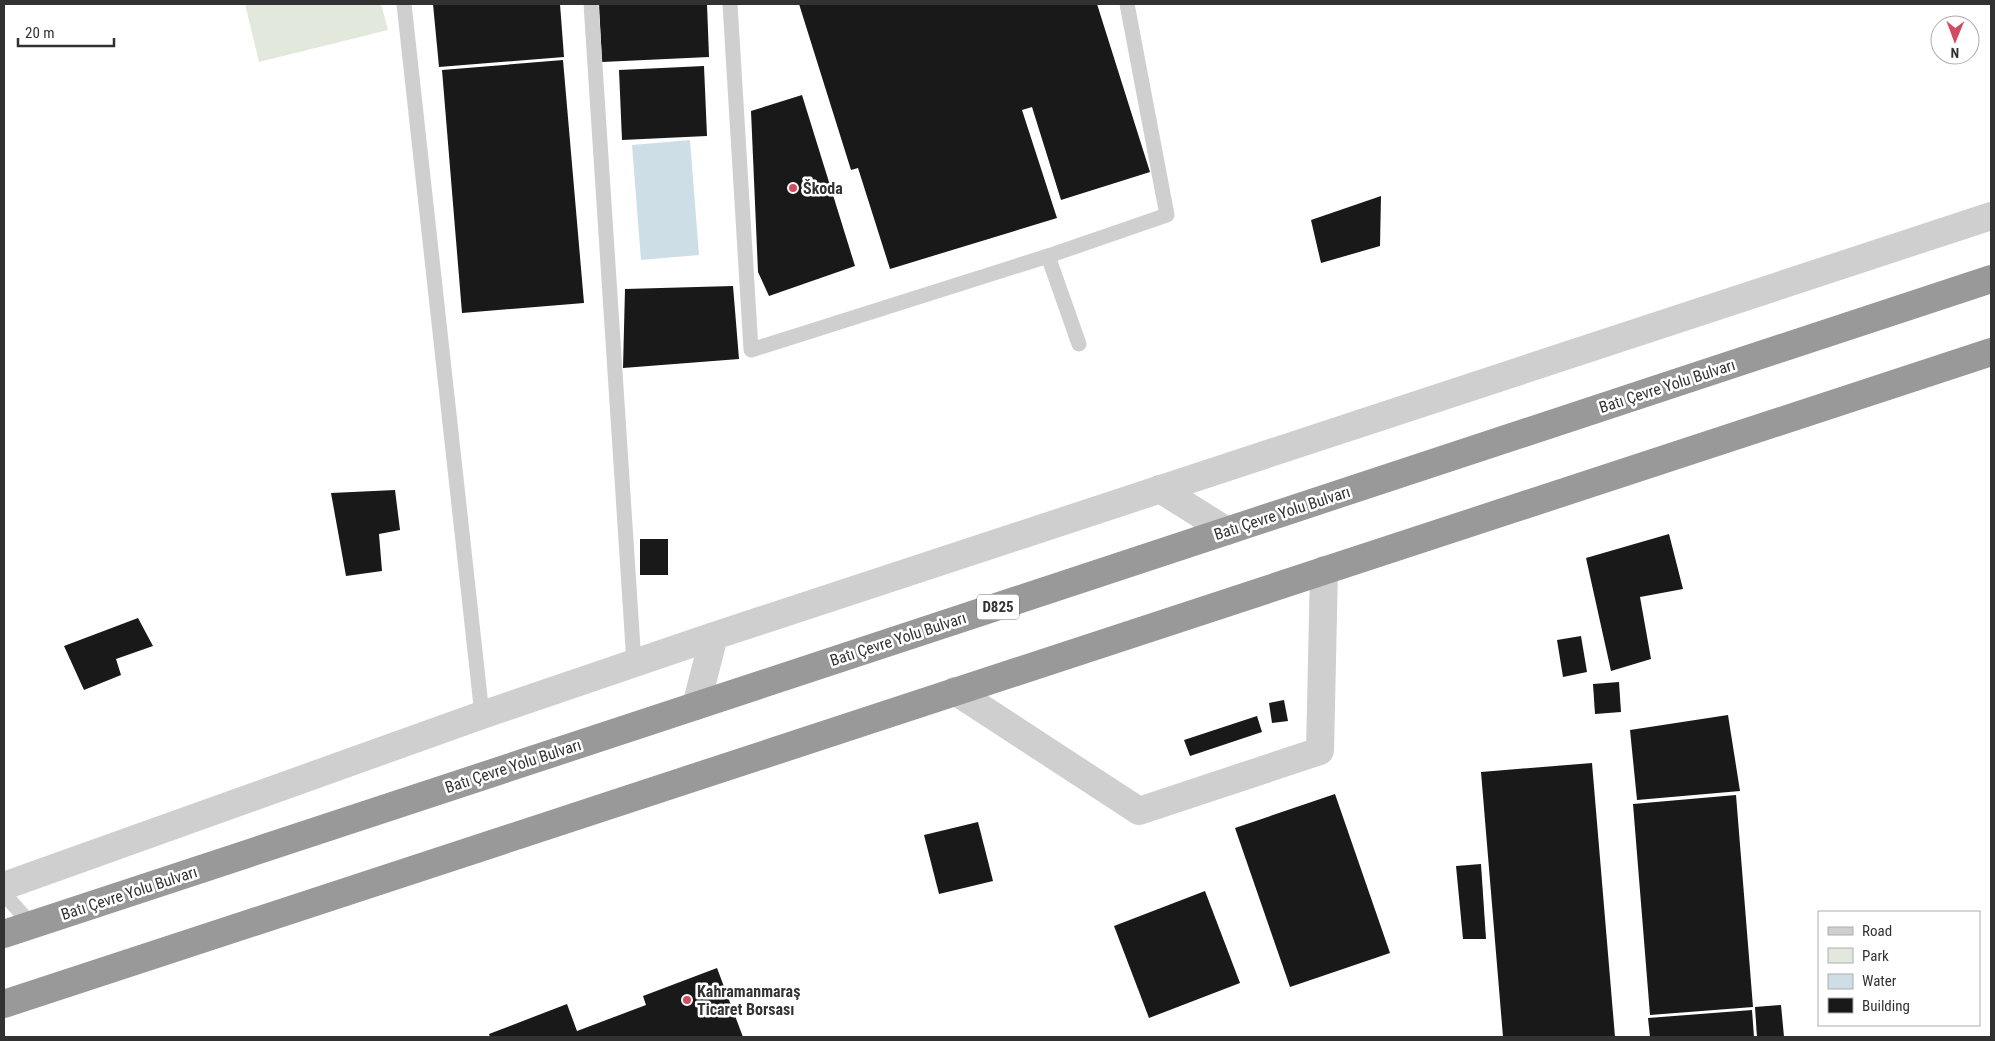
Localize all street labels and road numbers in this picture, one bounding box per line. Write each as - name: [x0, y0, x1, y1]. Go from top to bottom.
- street label: Batı Çevre Yolu Bulvarı: [1597, 355, 1737, 417]
- street label: Batı Çevre Yolu Bulvarı: [1212, 482, 1352, 544]
- road number: D825: [977, 594, 1019, 620]
- street label: Batı Çevre Yolu Bulvarı: [828, 608, 968, 670]
- street label: Batı Çevre Yolu Bulvarı: [443, 735, 583, 797]
- street label: Batı Çevre Yolu Bulvarı: [59, 862, 199, 924]

